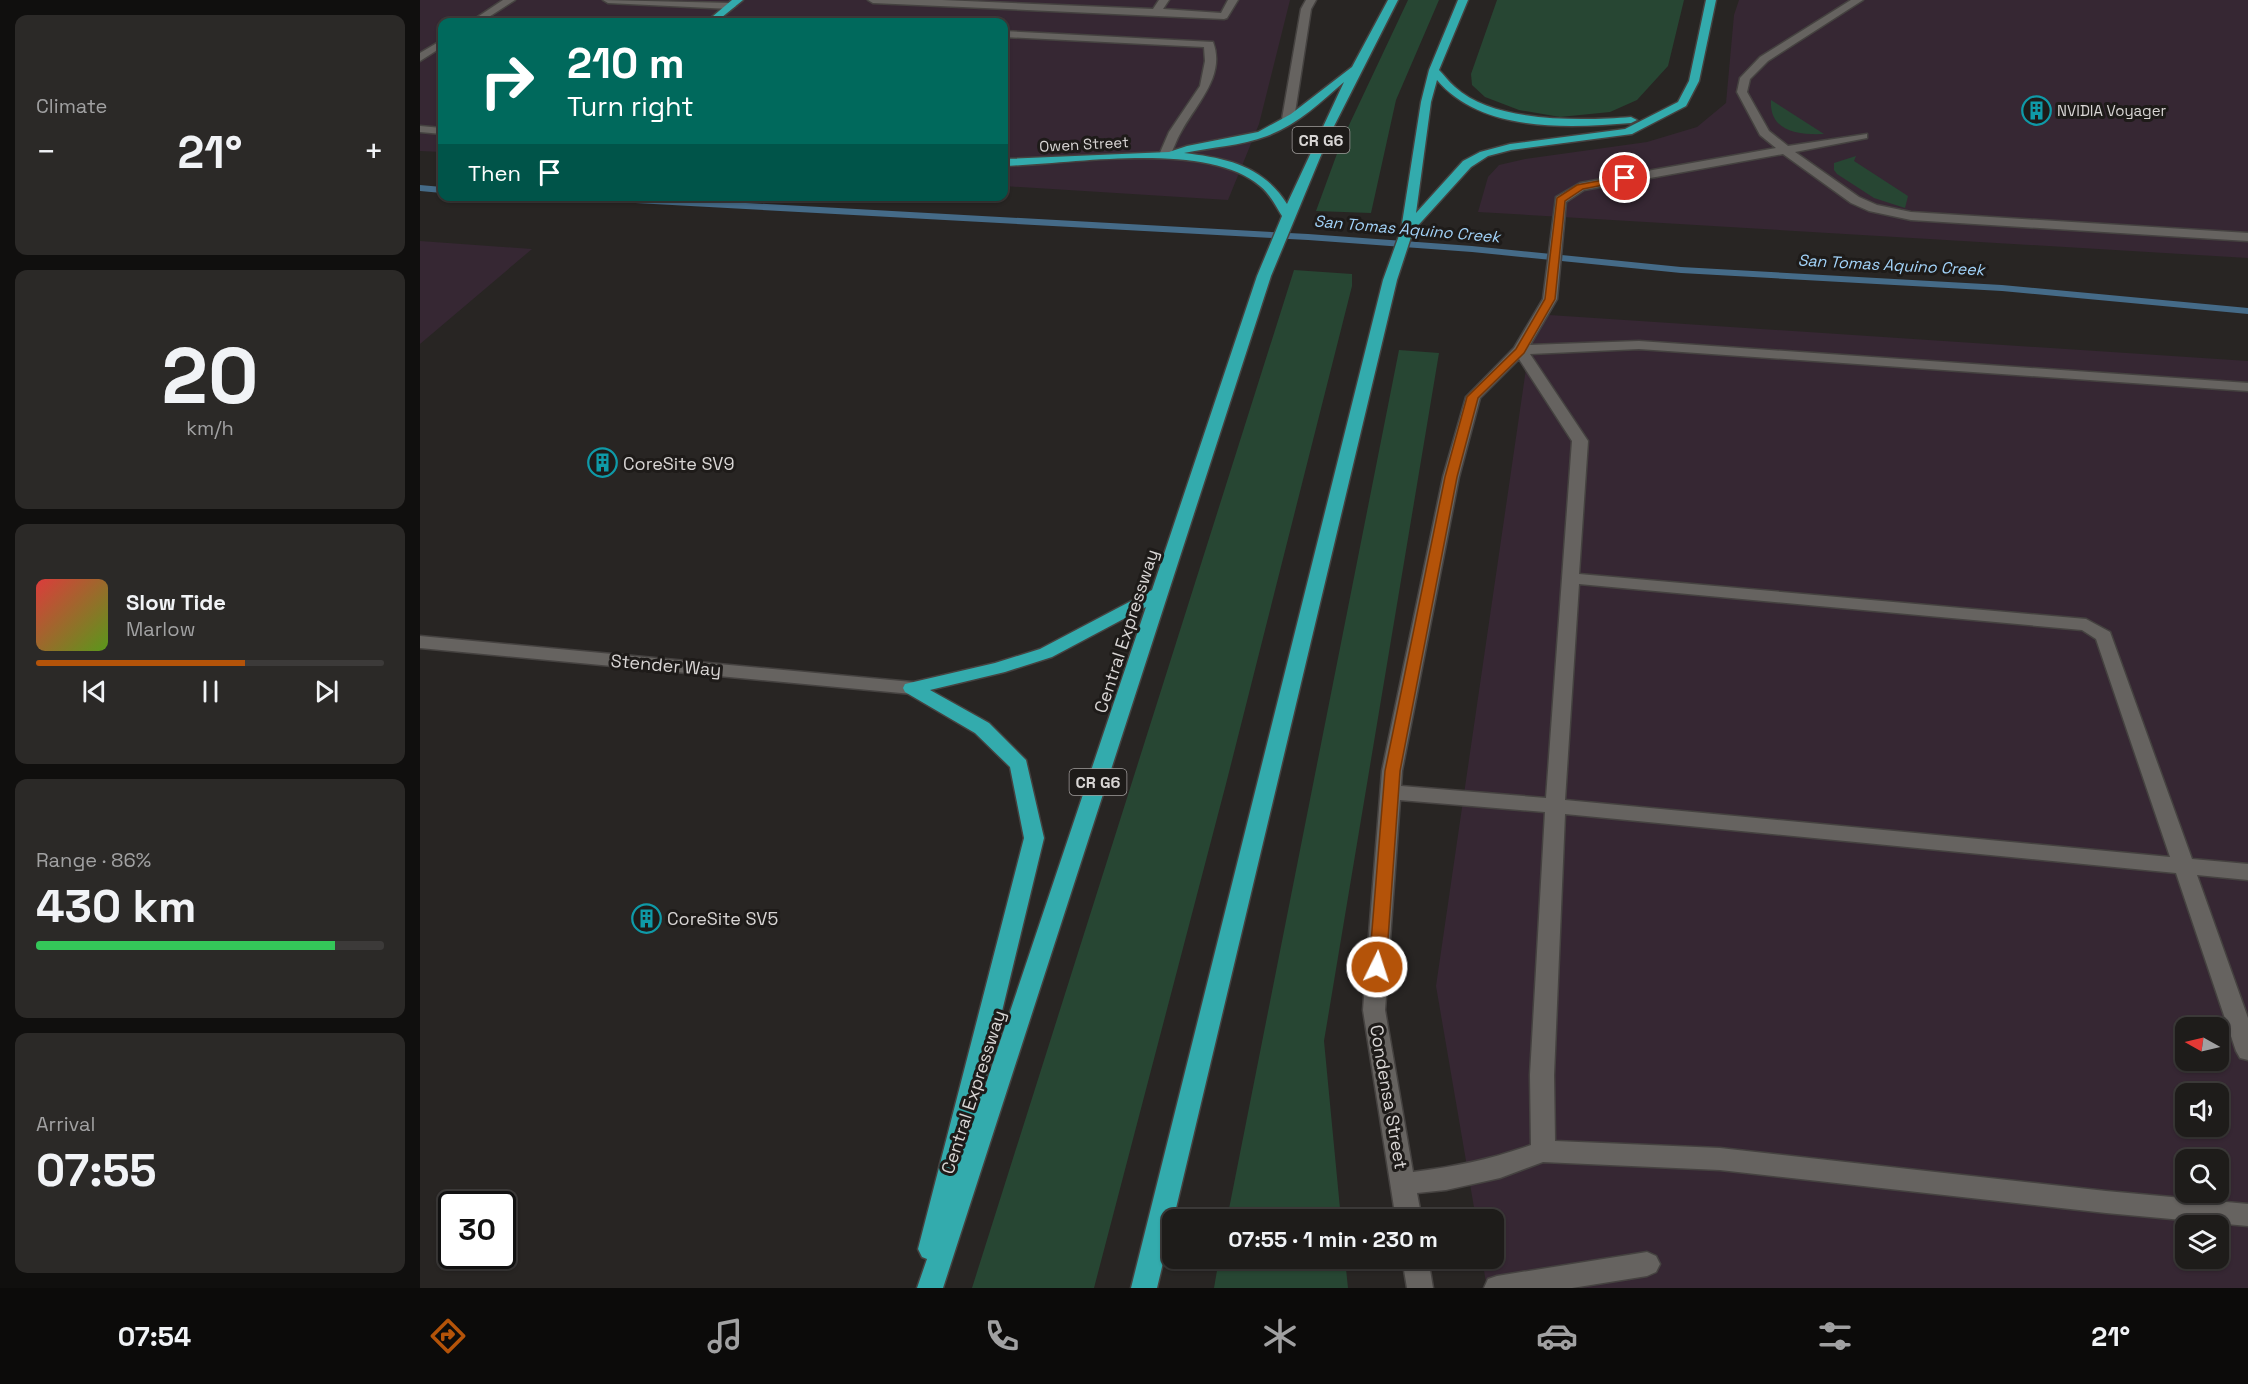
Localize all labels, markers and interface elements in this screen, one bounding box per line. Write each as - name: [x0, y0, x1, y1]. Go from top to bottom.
- text: 210 m: [567, 37, 685, 90]
- icon: right: [468, 42, 546, 120]
- text: Turn right: [567, 89, 694, 124]
- text: Climate: [36, 93, 107, 119]
- building icon: NVIDIA Voyager: [2020, 94, 2052, 126]
- place label: NVIDIA Voyager: [2057, 101, 2167, 120]
- text: 21°: [178, 124, 242, 181]
- road number: CR G6: [1292, 127, 1350, 153]
- text: −: [36, 131, 56, 173]
- text: +: [364, 131, 384, 173]
- street label: Owen Street: [1039, 132, 1129, 156]
- pin: [1599, 152, 1650, 203]
- icon: arrive: [533, 156, 566, 189]
- text: Then: [468, 159, 521, 187]
- icon: arrive: [1608, 161, 1641, 194]
- water label: San Tomas Aquino Creek: [1313, 210, 1503, 248]
- water label: San Tomas Aquino Creek: [1797, 250, 1987, 281]
- text: 20: [162, 326, 258, 426]
- text: km/h: [186, 415, 234, 441]
- building icon: CoreSite SV9: [586, 447, 618, 479]
- place label: CoreSite SV9: [623, 452, 734, 475]
- street label: Central Expressway: [1089, 546, 1163, 716]
- text: Slow Tide: [126, 588, 226, 616]
- text: Marlow: [126, 616, 195, 642]
- street label: Stender Way: [610, 649, 722, 681]
- icon: previous: [78, 675, 111, 708]
- icon: pause: [194, 675, 227, 708]
- icon: next: [310, 675, 343, 708]
- road number: CR G6: [1070, 769, 1126, 795]
- text: Range · 86%: [36, 847, 151, 873]
- text: 430 km: [36, 878, 196, 935]
- building icon: CoreSite SV5: [630, 902, 662, 934]
- place label: CoreSite SV5: [667, 907, 778, 930]
- position arrow: [1345, 935, 1409, 999]
- street label: Central Expressway: [936, 1007, 1010, 1177]
- north arrow: [2175, 1017, 2229, 1071]
- map controls: [2175, 1017, 2229, 1269]
- street label: Condensa Street: [1365, 1023, 1413, 1171]
- button: sound: [2175, 1083, 2229, 1137]
- text: Arrival: [36, 1111, 95, 1137]
- text: 07:55: [36, 1142, 157, 1199]
- button: search: [2175, 1149, 2229, 1203]
- speed limit sign: 30: [438, 1191, 516, 1269]
- button: layers: [2175, 1215, 2229, 1269]
- text: 07:55 · 1 min · 230 m: [1228, 1225, 1438, 1253]
- icon: directions: [427, 1315, 469, 1357]
- icon: music: [704, 1315, 746, 1357]
- icon: phone: [981, 1315, 1023, 1357]
- icon: climate: [1259, 1315, 1301, 1357]
- icon: car: [1536, 1315, 1578, 1357]
- icon: filters: [1814, 1315, 1856, 1357]
- text: 07:54: [118, 1319, 191, 1354]
- text: 21°: [2091, 1319, 2130, 1354]

